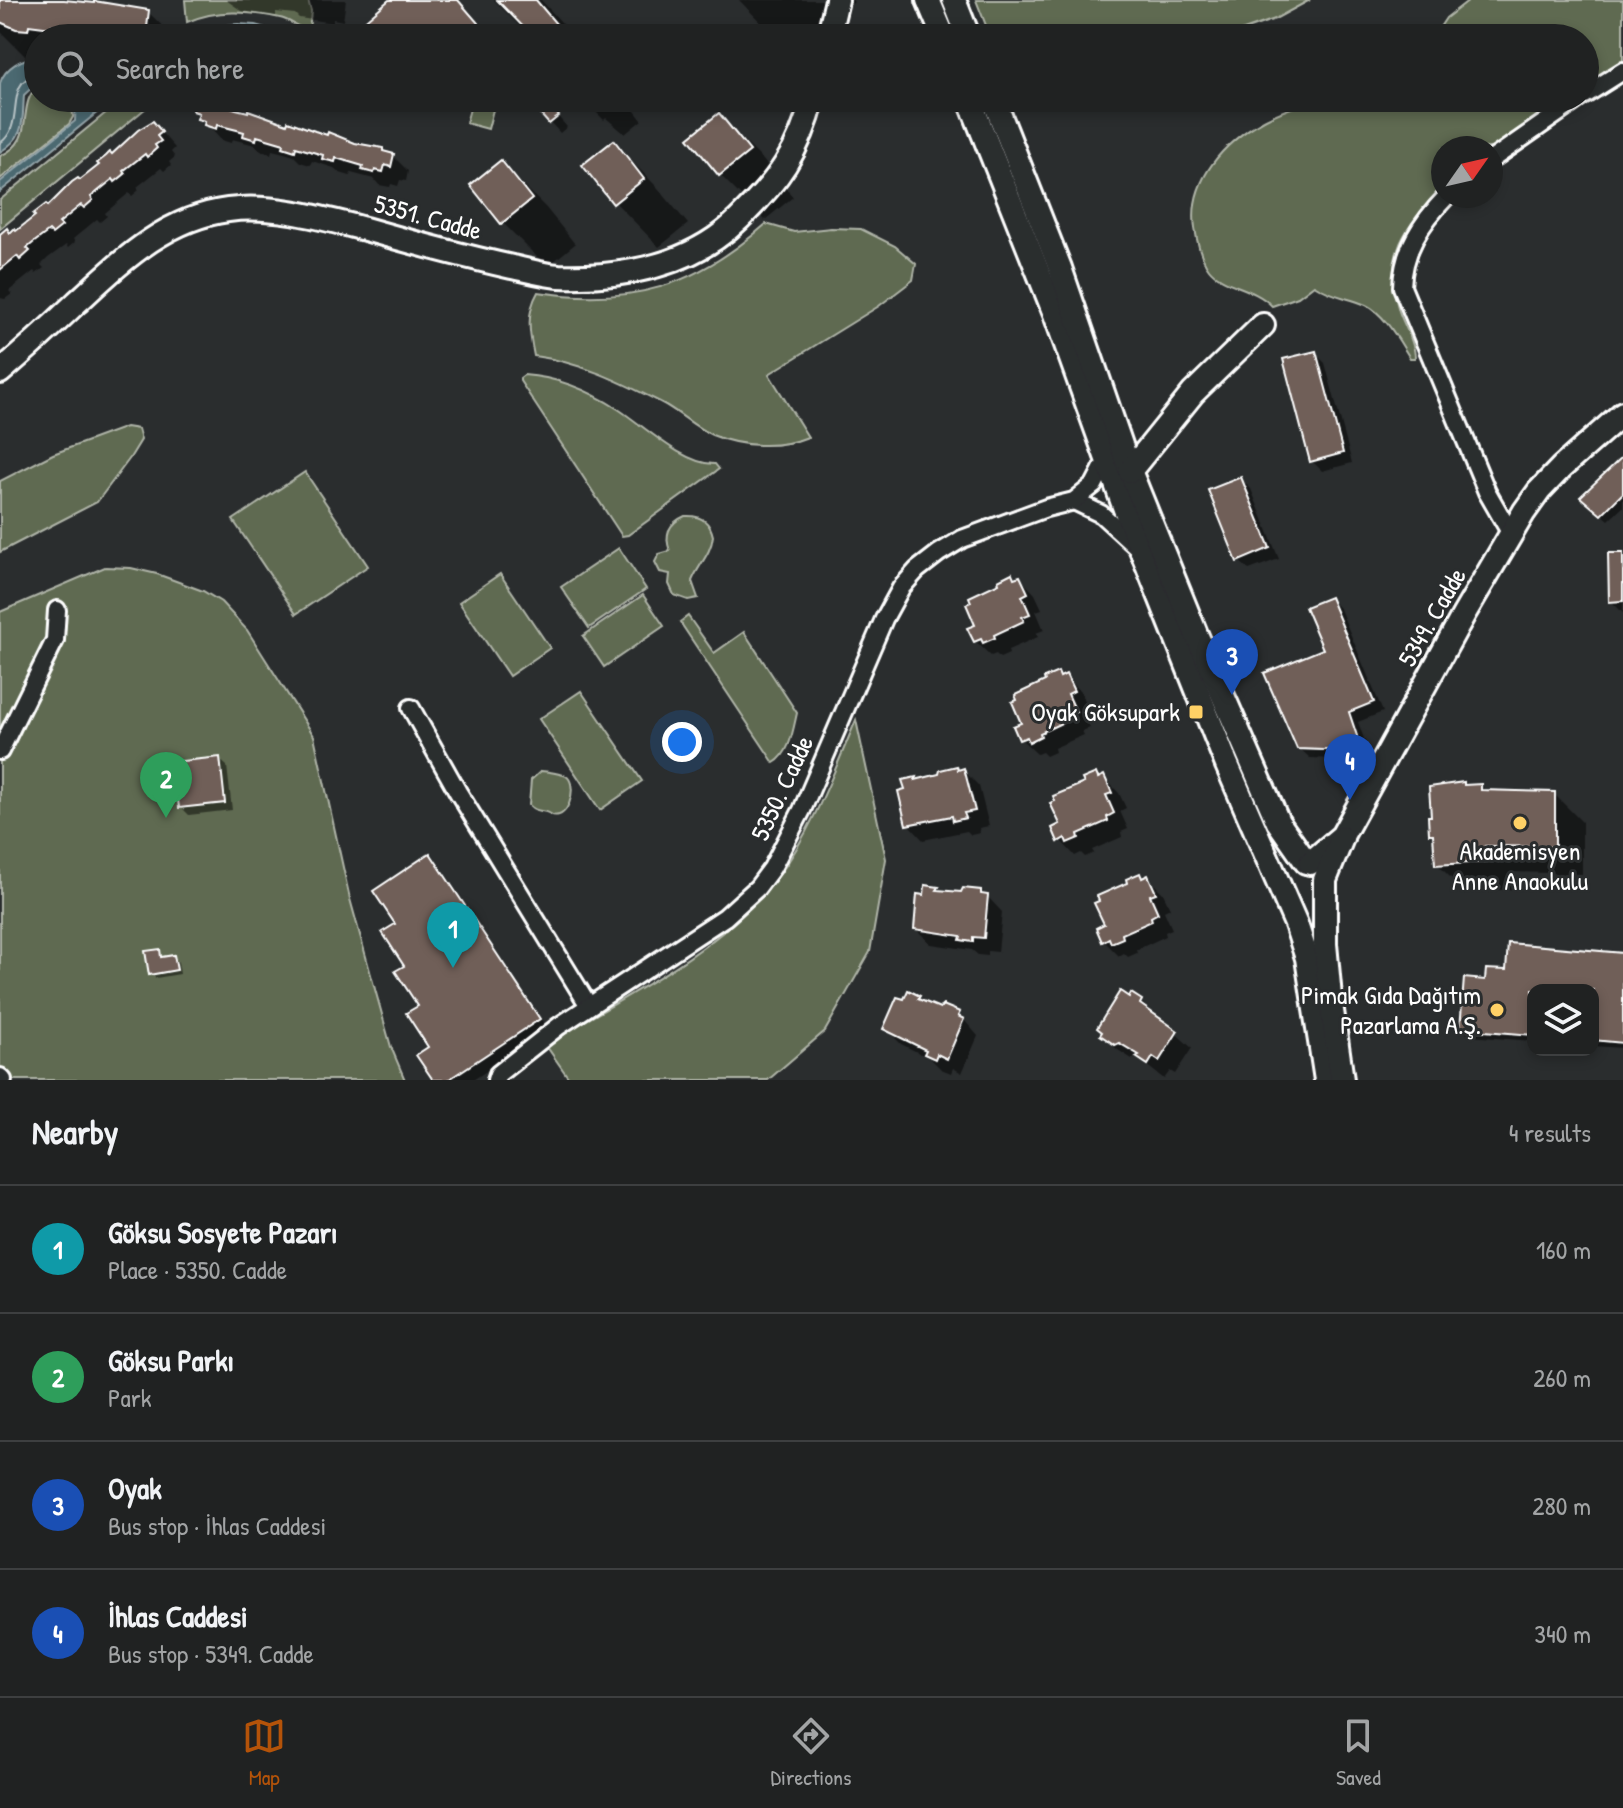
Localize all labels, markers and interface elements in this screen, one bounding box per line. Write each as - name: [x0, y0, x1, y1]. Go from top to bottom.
- search box: [24, 24, 1599, 112]
- icon: search: [52, 46, 96, 90]
- text: Search here: [116, 48, 244, 88]
- north arrow: [1431, 136, 1503, 208]
- street label: 5351. Cadde: [371, 185, 486, 248]
- street label: 5349. Cadde: [1389, 561, 1474, 673]
- pin: 3: [1206, 629, 1258, 695]
- place label: Oyak Göksupark: [1031, 694, 1180, 729]
- marker: Oyak Göksupark: [1187, 703, 1205, 721]
- your location: [662, 722, 702, 762]
- street label: 5350. Cadde: [742, 730, 821, 846]
- pin: 4: [1324, 734, 1376, 800]
- pin: 2: [140, 752, 192, 818]
- marker: Akademisyen Anne Anaokulu: [1511, 814, 1529, 832]
- place label: Akademisyen Anne Anaokulu: [1452, 833, 1588, 898]
- pin: 1: [427, 902, 479, 968]
- place label: Pimak Gıda Dağıtım Pazarlama A.Ş.: [1301, 977, 1481, 1042]
- map controls: [1527, 984, 1599, 1056]
- button: layers: [1527, 984, 1599, 1056]
- marker: Pimak Gıda Dağıtım Pazarlama A.Ş.: [1488, 1001, 1506, 1019]
- text: Nearby: [32, 1109, 118, 1155]
- text: 4 results: [1509, 1115, 1591, 1150]
- text: Göksu Sosyete Pazarı: [108, 1212, 338, 1252]
- text: 1: [53, 1232, 63, 1267]
- text: 160 m: [1536, 1232, 1591, 1267]
- text: Place · 5350. Cadde: [108, 1252, 287, 1287]
- text: Göksu Parkı: [108, 1340, 234, 1380]
- text: 2: [52, 1360, 64, 1395]
- text: 260 m: [1533, 1360, 1591, 1395]
- text: Park: [108, 1380, 152, 1415]
- text: Oyak: [108, 1468, 162, 1508]
- text: 3: [52, 1488, 64, 1523]
- text: 280 m: [1532, 1488, 1591, 1523]
- text: Bus stop · İhlas Caddesi: [108, 1508, 326, 1543]
- text: İhlas Caddesi: [108, 1596, 248, 1636]
- text: 4: [53, 1616, 63, 1651]
- text: 340 m: [1534, 1616, 1591, 1651]
- text: Bus stop · 5349. Cadde: [108, 1636, 314, 1671]
- tab: Map: [242, 1714, 286, 1792]
- tab: Directions: [771, 1714, 852, 1792]
- tab: Saved: [1336, 1714, 1381, 1792]

